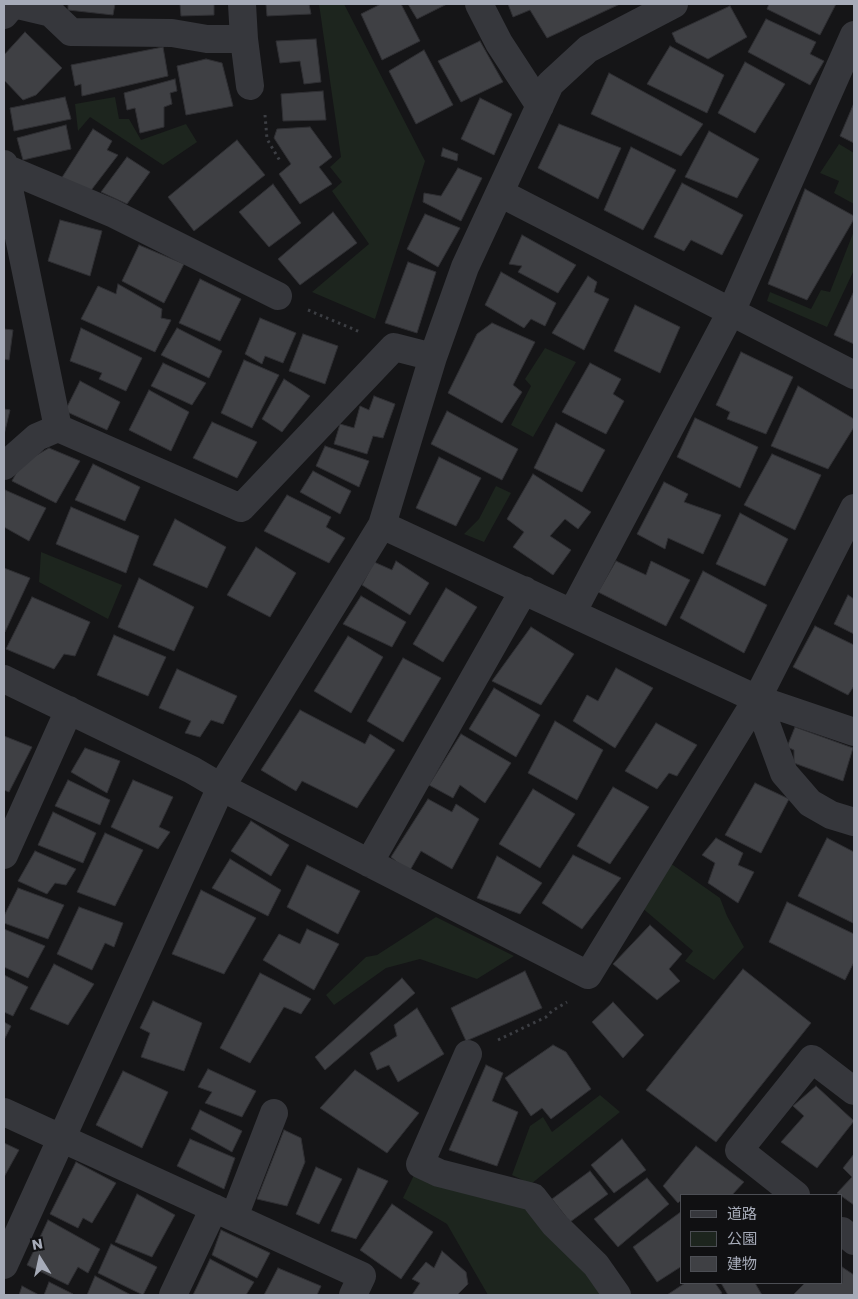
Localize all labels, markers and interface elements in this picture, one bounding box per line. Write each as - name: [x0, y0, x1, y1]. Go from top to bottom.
- legend: [680, 1194, 843, 1284]
- text: 道路: [727, 1203, 757, 1224]
- text: 公園: [727, 1228, 757, 1249]
- text: N: [30, 1233, 44, 1255]
- north arrow: [15, 1234, 65, 1284]
- text: 建物: [727, 1253, 757, 1274]

